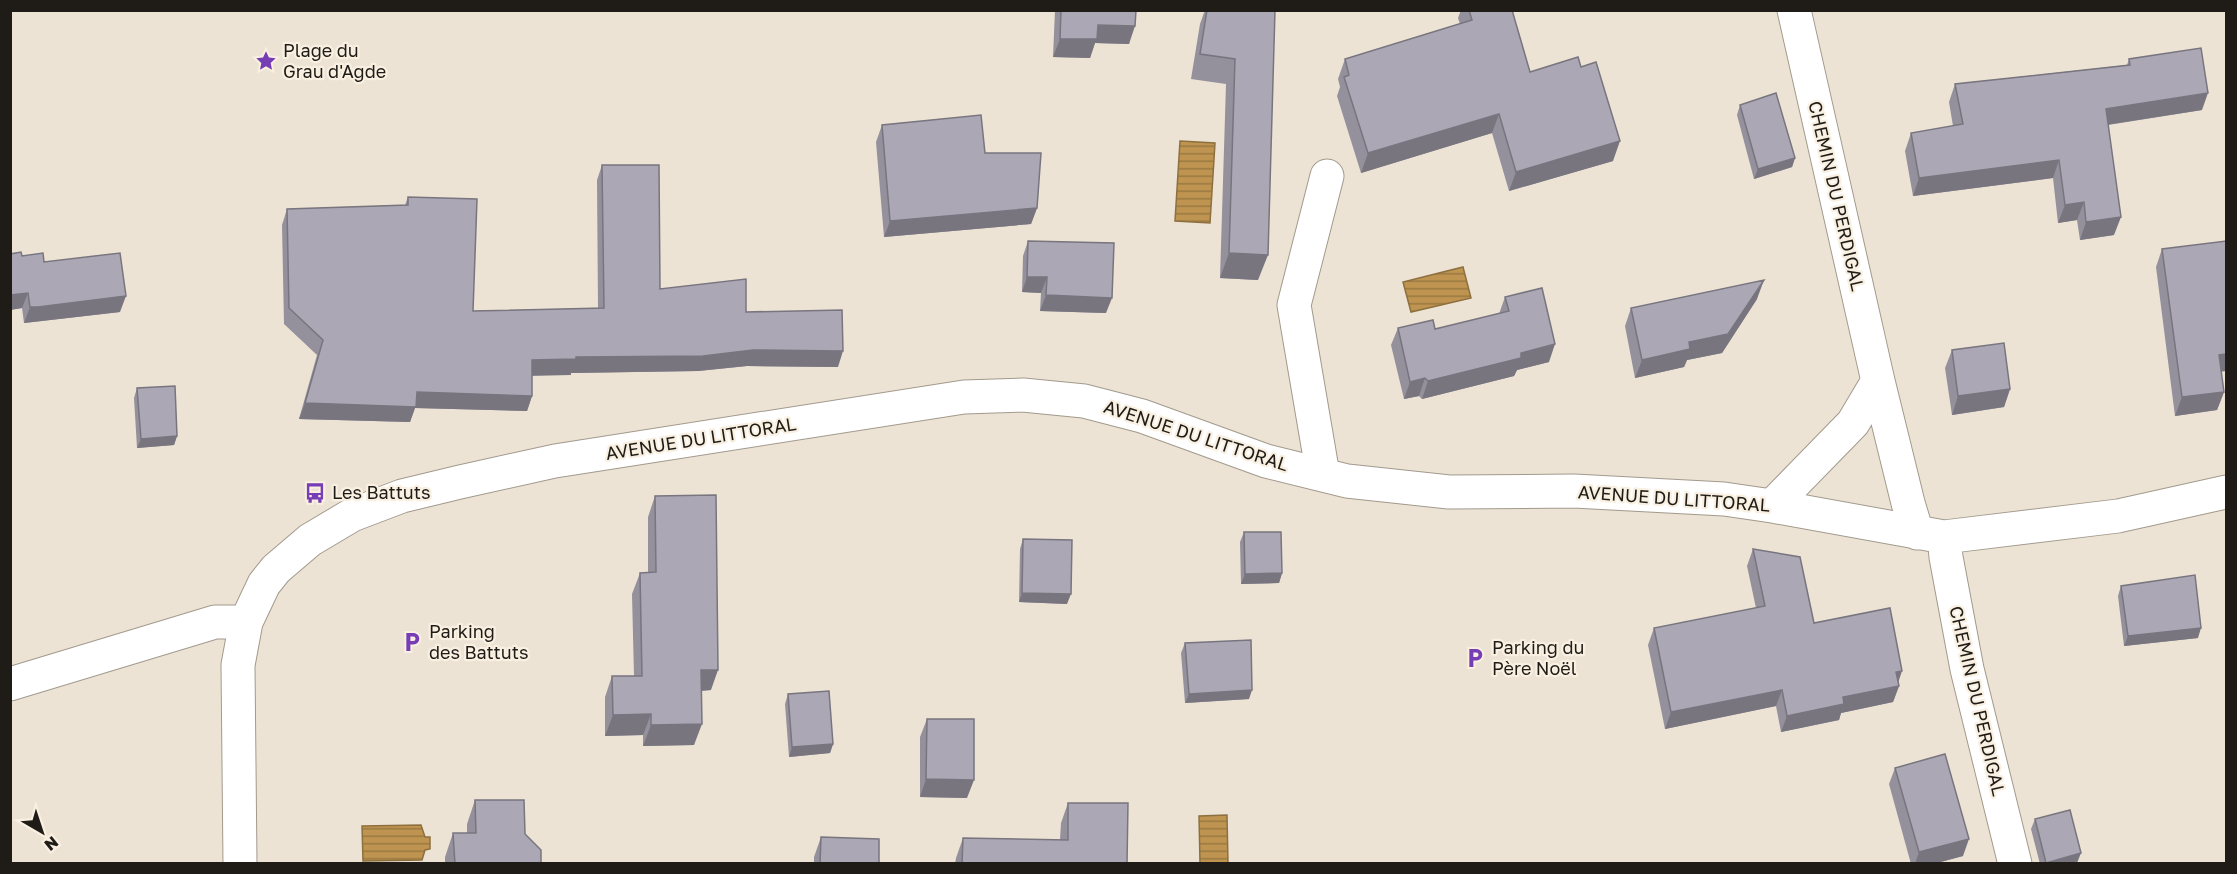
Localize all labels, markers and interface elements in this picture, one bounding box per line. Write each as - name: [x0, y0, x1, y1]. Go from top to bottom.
- place label: Plage du Grau d'Agde: [283, 39, 386, 82]
- place icon: Plage du Grau d'Agde: [254, 49, 278, 73]
- street label: CHEMIN DU PERDIGAL: [1804, 99, 1870, 293]
- street label: AVENUE DU LITTORAL: [1101, 395, 1291, 475]
- street label: AVENUE DU LITTORAL: [604, 412, 798, 464]
- street label: AVENUE DU LITTORAL: [1577, 480, 1771, 516]
- bus stop icon: Les Battuts: [303, 481, 327, 505]
- place label: Les Battuts: [332, 481, 430, 503]
- street label: CHEMIN DU PERDIGAL: [1945, 604, 2011, 798]
- place label: Parking des Battuts: [429, 620, 528, 663]
- parking icon: Parking des Battuts: [400, 630, 424, 654]
- place label: Parking du Père Noël: [1492, 636, 1584, 679]
- parking icon: Parking du Père Noël: [1463, 646, 1487, 670]
- north arrow: [12, 802, 72, 862]
- text: N: [40, 832, 62, 855]

